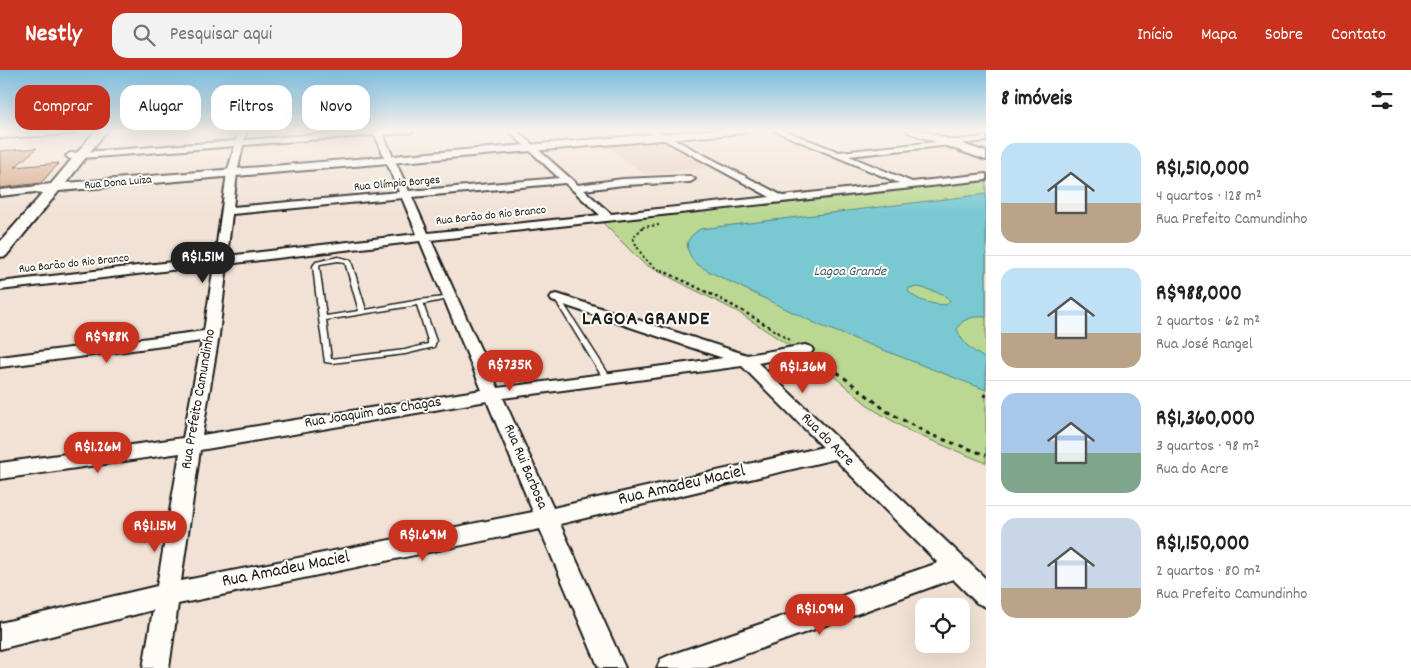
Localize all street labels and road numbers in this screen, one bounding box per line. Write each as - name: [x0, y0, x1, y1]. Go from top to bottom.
- street label: Rua Dona Luiza: [84, 172, 153, 194]
- street label: Rua Olímpio Borges: [353, 172, 441, 196]
- street label: Rua Barão do Rio Branco: [435, 202, 547, 230]
- street label: Rua Barão do Rio Branco: [18, 250, 130, 278]
- street label: Rua Prefeito Camundinho: [176, 327, 222, 471]
- street label: Rua Joaquim das Chagas: [303, 391, 443, 435]
- street label: Rua do Acre: [795, 408, 859, 472]
- street label: Rua Rui Barbosa: [497, 421, 553, 514]
- street label: Rua Amadeu Maciel: [616, 459, 749, 513]
- street label: Rua Amadeu Maciel: [220, 545, 353, 595]

